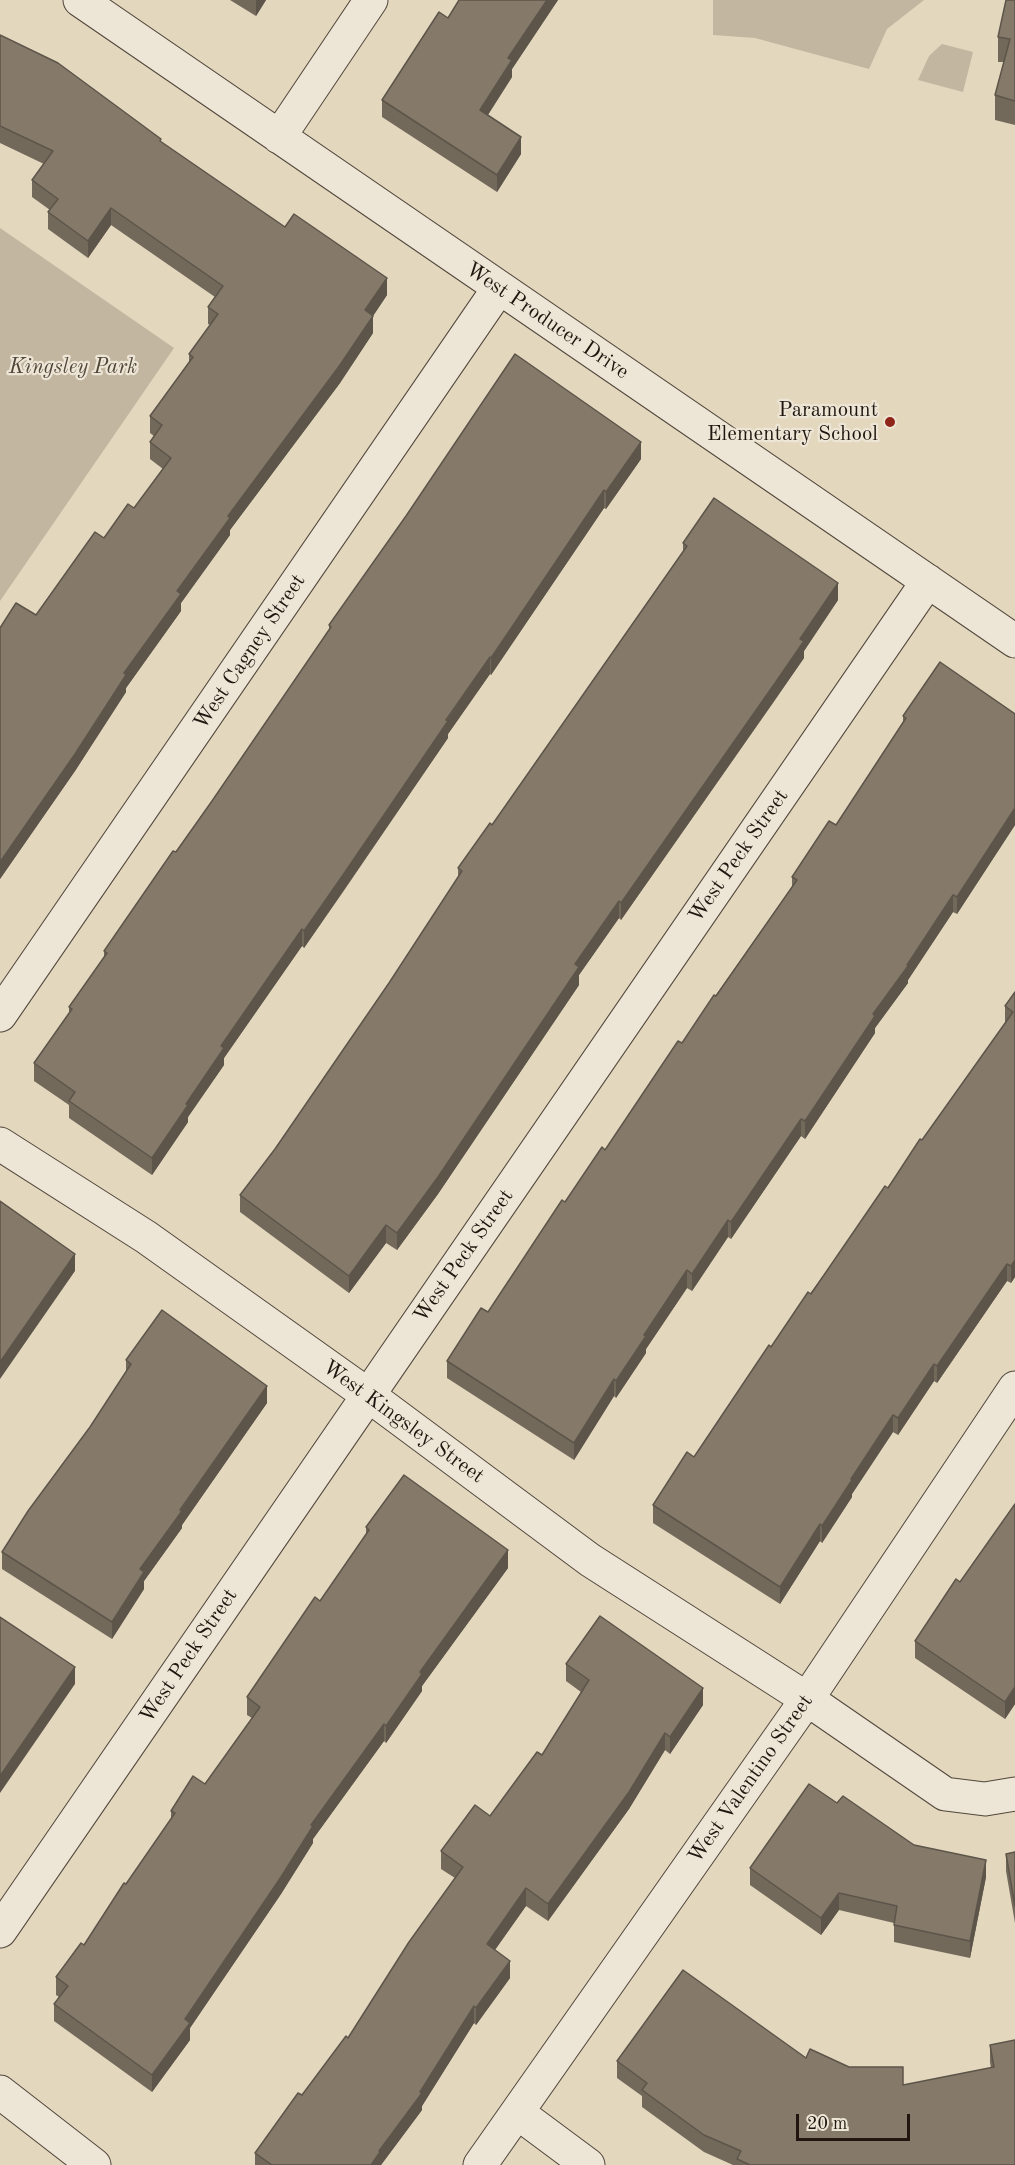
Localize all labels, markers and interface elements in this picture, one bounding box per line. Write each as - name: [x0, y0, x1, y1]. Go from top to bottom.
- street label: West Producer Drive: [461, 257, 633, 385]
- park label: Kingsley Park: [9, 354, 137, 380]
- place label: Paramount Elementary School: [707, 397, 878, 447]
- marker: Paramount Elementary School: [883, 415, 897, 429]
- street label: West Cagney Street: [189, 570, 311, 734]
- street label: West Peck Street: [684, 785, 794, 927]
- street label: West Peck Street: [409, 1185, 519, 1327]
- street label: West Kingsley Street: [317, 1355, 489, 1489]
- street label: West Peck Street: [135, 1584, 243, 1728]
- street label: West Valentino Street: [683, 1690, 819, 1868]
- scale bar: [799, 2102, 913, 2140]
- text: 20 m: [807, 2115, 847, 2133]

